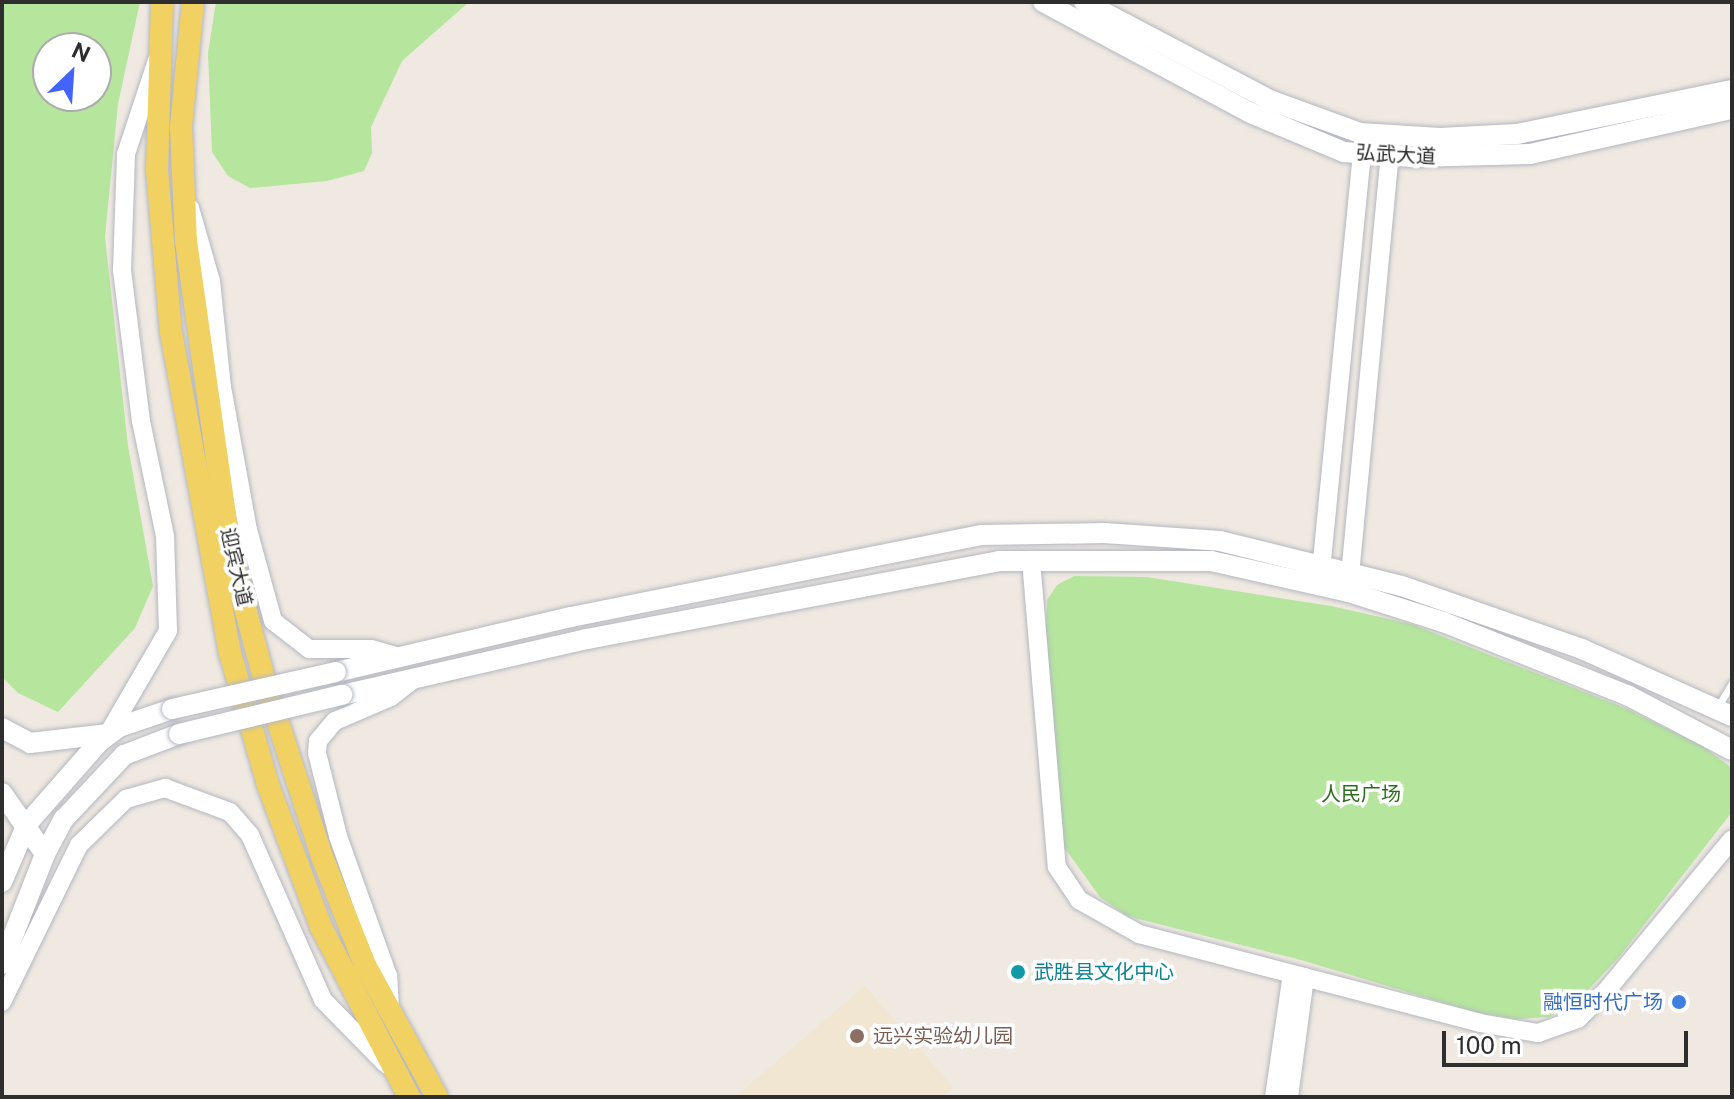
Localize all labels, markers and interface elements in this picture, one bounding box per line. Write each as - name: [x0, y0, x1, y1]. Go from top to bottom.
- north arrow: [32, 32, 112, 112]
- text: N: [68, 37, 95, 67]
- street label: 弘武大道: [1355, 141, 1437, 169]
- street label: 迎宾大道: [215, 525, 257, 609]
- park label: 人民广场: [1321, 782, 1401, 806]
- place label: 武胜县文化中心: [1034, 960, 1174, 984]
- marker: 武胜县文化中心: [1009, 963, 1027, 981]
- place label: 融恒时代广场: [1543, 990, 1663, 1014]
- marker: 融恒时代广场: [1670, 993, 1688, 1011]
- scale bar: [1446, 1015, 1692, 1065]
- place label: 远兴实验幼儿园: [873, 1024, 1013, 1048]
- marker: 远兴实验幼儿园: [848, 1027, 866, 1045]
- text: 100 m: [1456, 1031, 1522, 1059]

